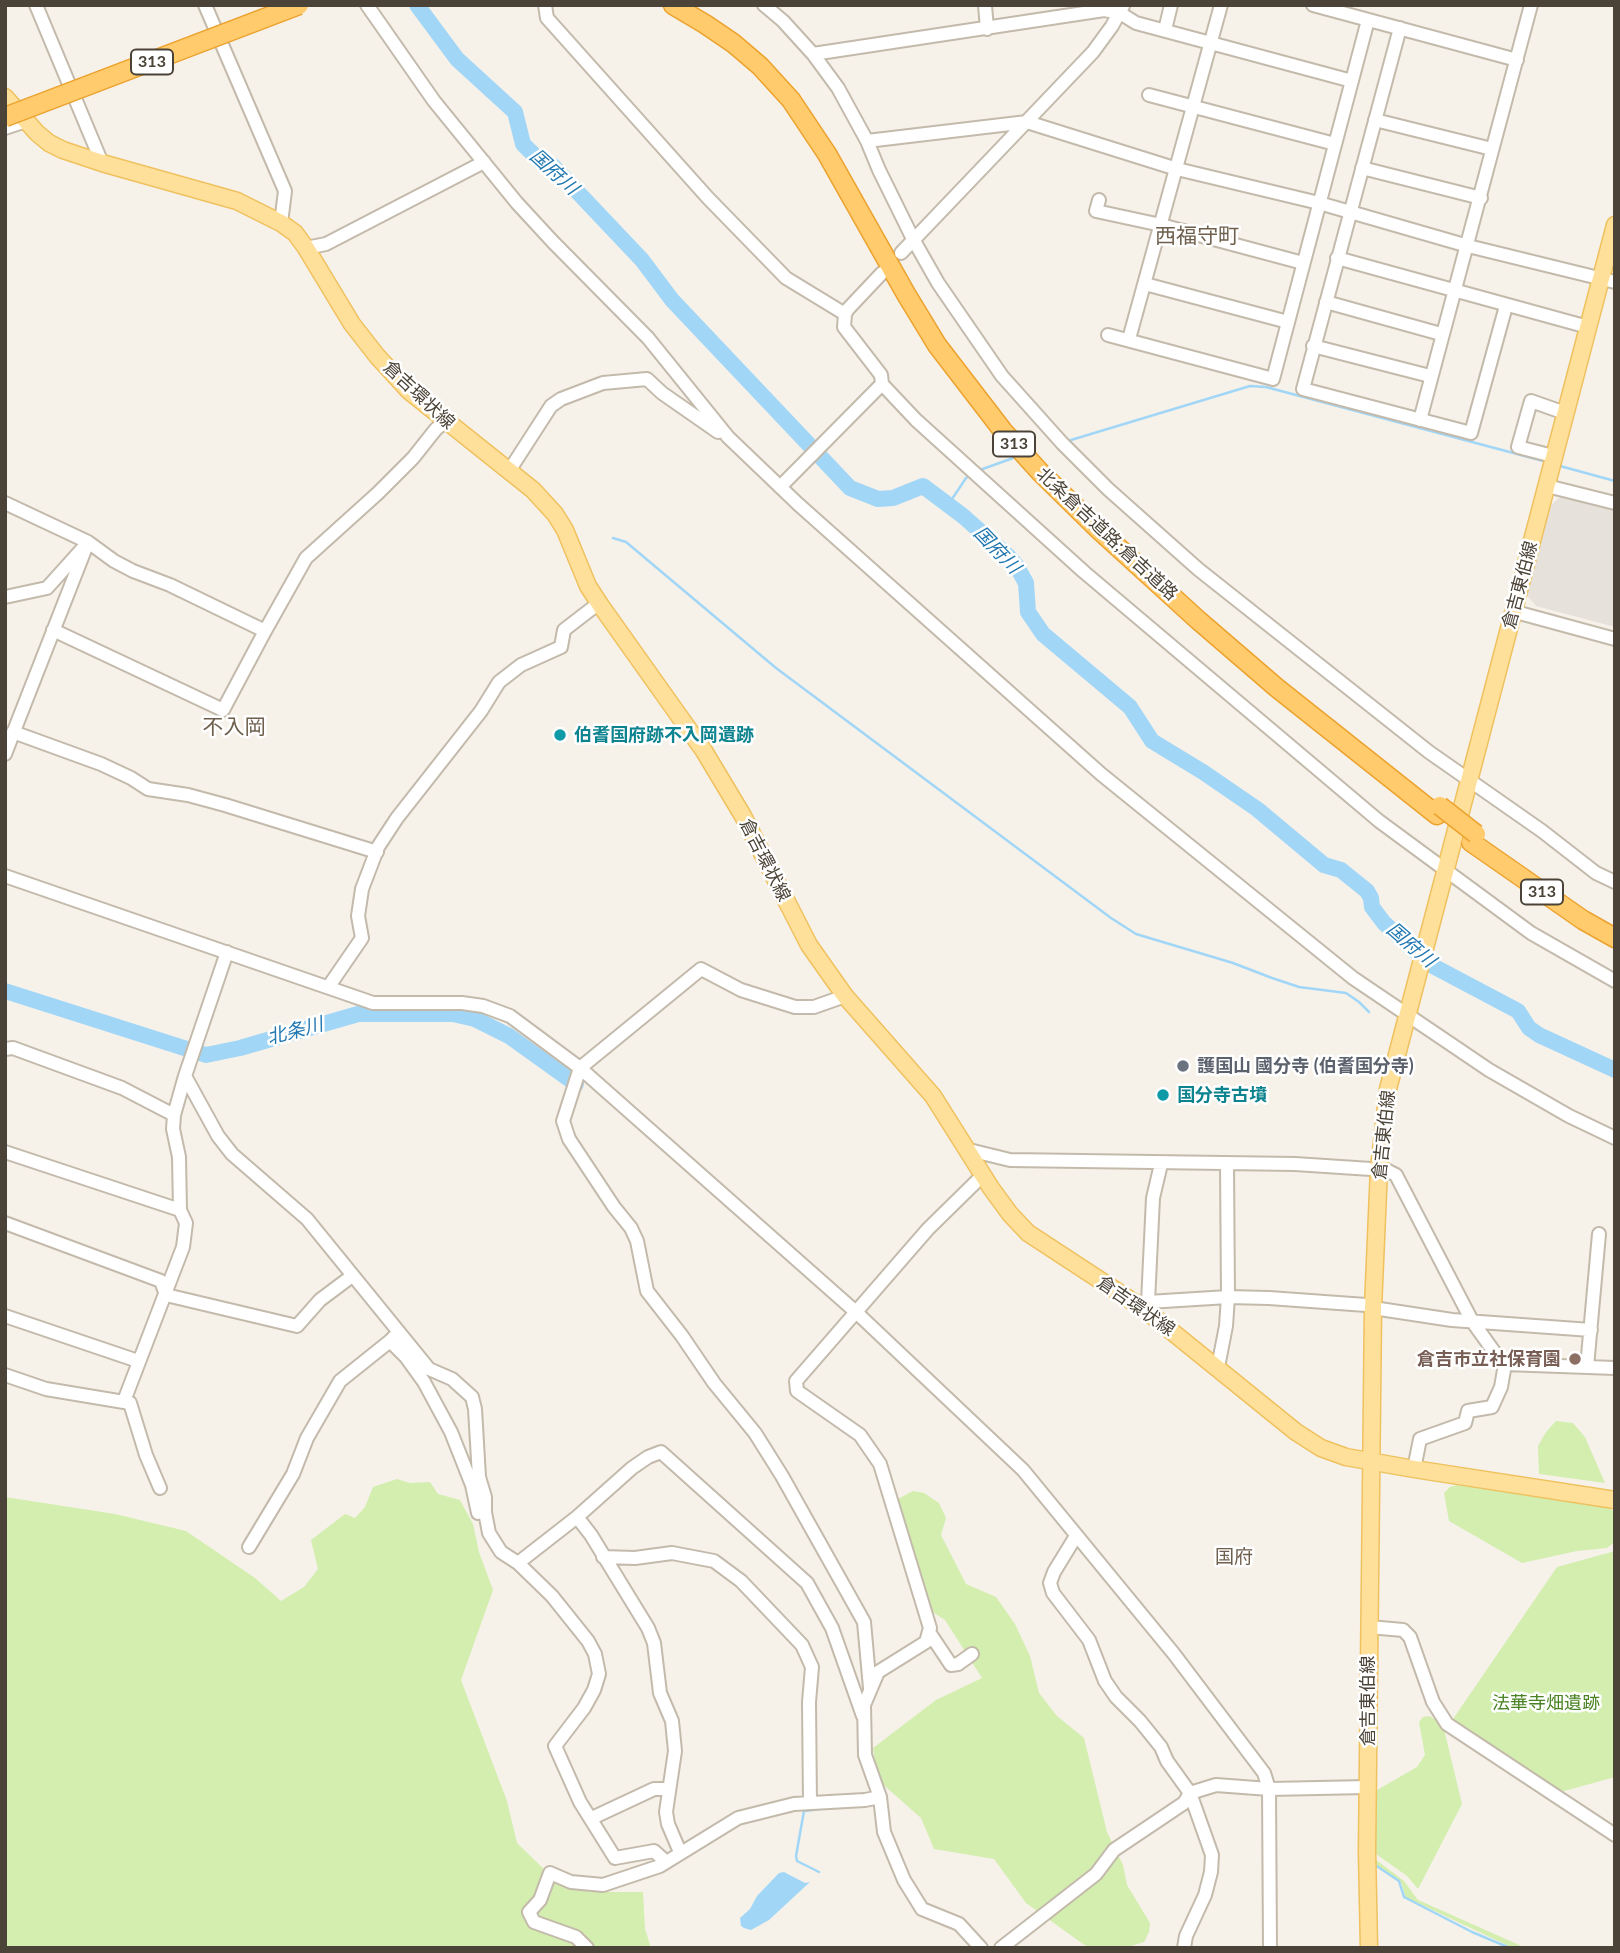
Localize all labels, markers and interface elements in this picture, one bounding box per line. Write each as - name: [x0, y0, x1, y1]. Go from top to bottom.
- road number: 313: [131, 50, 173, 74]
- water label: 国府川: [525, 144, 583, 200]
- district label: 西福守町: [1155, 223, 1239, 249]
- street label: 倉吉環状線: [379, 356, 459, 434]
- road number: 313: [993, 432, 1035, 457]
- street label: 北条倉吉道路;倉吉道路: [1032, 463, 1182, 605]
- water label: 国府川: [969, 522, 1025, 578]
- street label: 倉吉東伯線: [1498, 539, 1542, 631]
- district label: 不入岡: [203, 714, 265, 740]
- place label: 伯耆国府跡不入岡遺跡: [574, 724, 754, 746]
- marker: 伯耆国府跡不入岡遺跡: [552, 727, 568, 743]
- street label: 倉吉環状線: [735, 815, 795, 905]
- road number: 313: [1521, 880, 1563, 904]
- water label: 国府川: [1382, 918, 1440, 972]
- water label: 北条川: [265, 1013, 325, 1049]
- place label: 護国山 國分寺 (伯耆国分寺): [1197, 1055, 1414, 1077]
- marker: 護国山 國分寺 (伯耆国分寺): [1175, 1058, 1191, 1074]
- place label: 国分寺古墳: [1177, 1084, 1267, 1106]
- marker: 国分寺古墳: [1155, 1087, 1171, 1103]
- street label: 倉吉東伯線: [1369, 1089, 1399, 1181]
- street label: 倉吉環状線: [1093, 1271, 1179, 1341]
- place label: 倉吉市立社保育園: [1417, 1348, 1561, 1370]
- marker: 倉吉市立社保育園: [1567, 1351, 1583, 1367]
- district label: 国府: [1215, 1546, 1253, 1568]
- street label: 倉吉東伯線: [1357, 1656, 1379, 1746]
- park label: 法華寺畑遺跡: [1492, 1692, 1600, 1714]

